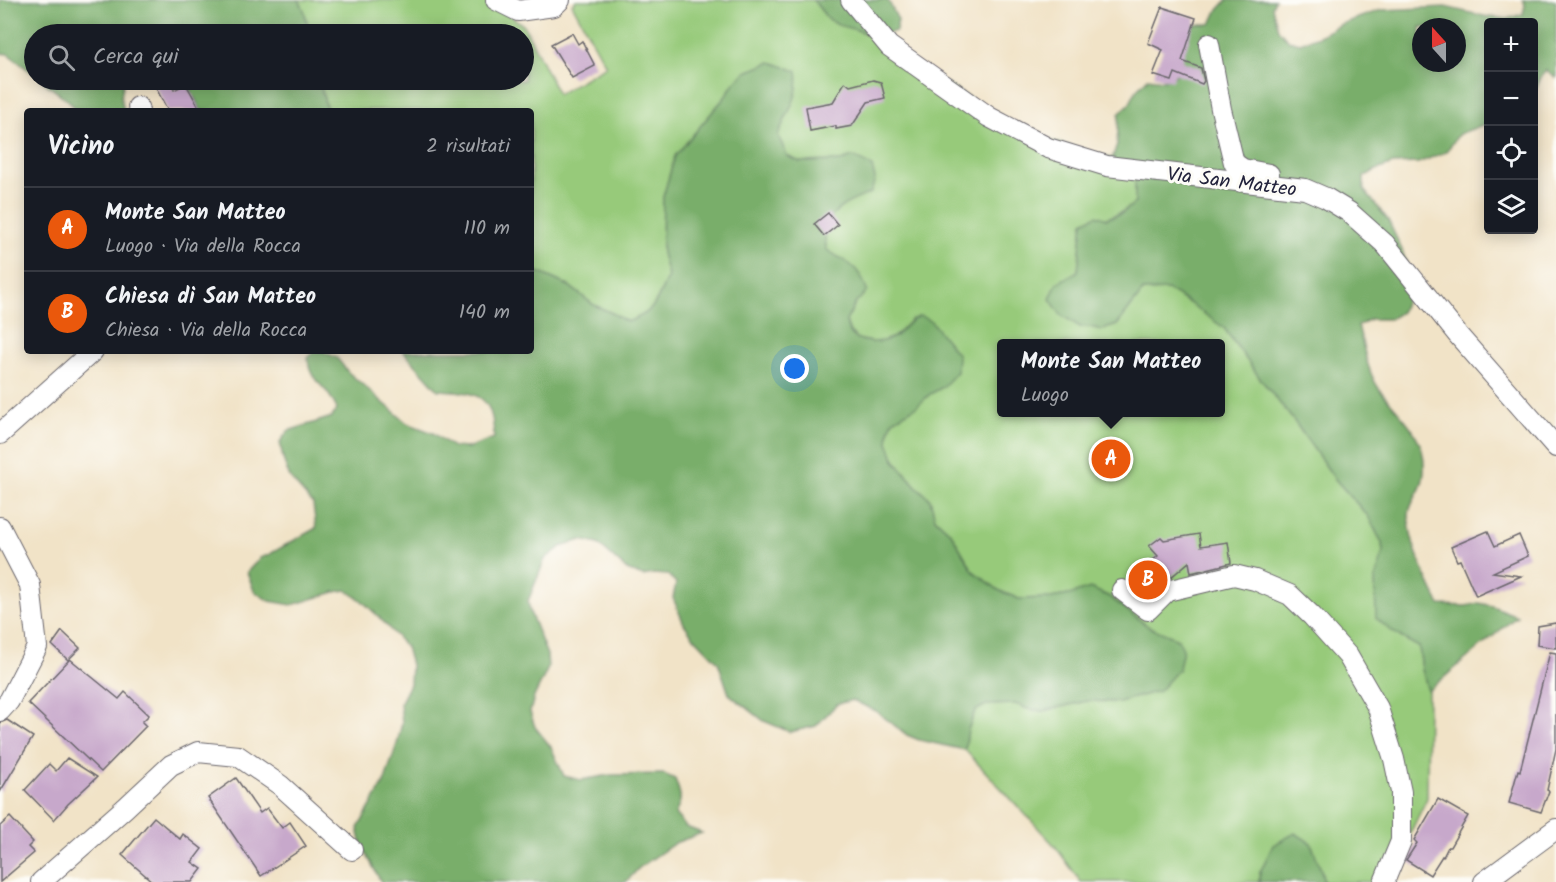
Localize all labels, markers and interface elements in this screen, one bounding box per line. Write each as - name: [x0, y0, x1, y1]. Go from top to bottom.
- north arrow: [1412, 18, 1466, 72]
- map controls: [1484, 18, 1538, 234]
- button: +: [1484, 18, 1538, 72]
- search box: [24, 24, 534, 90]
- text: Cerca qui: [93, 40, 179, 75]
- icon: search: [45, 41, 78, 74]
- button: −: [1484, 72, 1538, 126]
- text: Vicino: [48, 126, 114, 168]
- button: locate: [1484, 126, 1538, 180]
- text: 2 risultati: [426, 131, 510, 163]
- street label: Via San Matteo: [1165, 159, 1298, 207]
- button: layers: [1484, 180, 1538, 234]
- text: Monte San Matteo: [105, 196, 285, 231]
- text: A: [61, 213, 74, 245]
- text: 110 m: [464, 213, 510, 245]
- text: Luogo · Via della Rocca: [105, 231, 301, 263]
- text: Chiesa di San Matteo: [105, 280, 316, 315]
- text: B: [61, 297, 74, 329]
- text: 140 m: [459, 297, 510, 329]
- text: Chiesa · Via della Rocca: [105, 315, 307, 347]
- popup: [997, 339, 1225, 417]
- text: Monte San Matteo: [1021, 345, 1201, 380]
- your location: [780, 354, 809, 383]
- text: Luogo: [1021, 380, 1069, 412]
- pin: A: [1092, 436, 1130, 482]
- pin: B: [1128, 558, 1168, 602]

